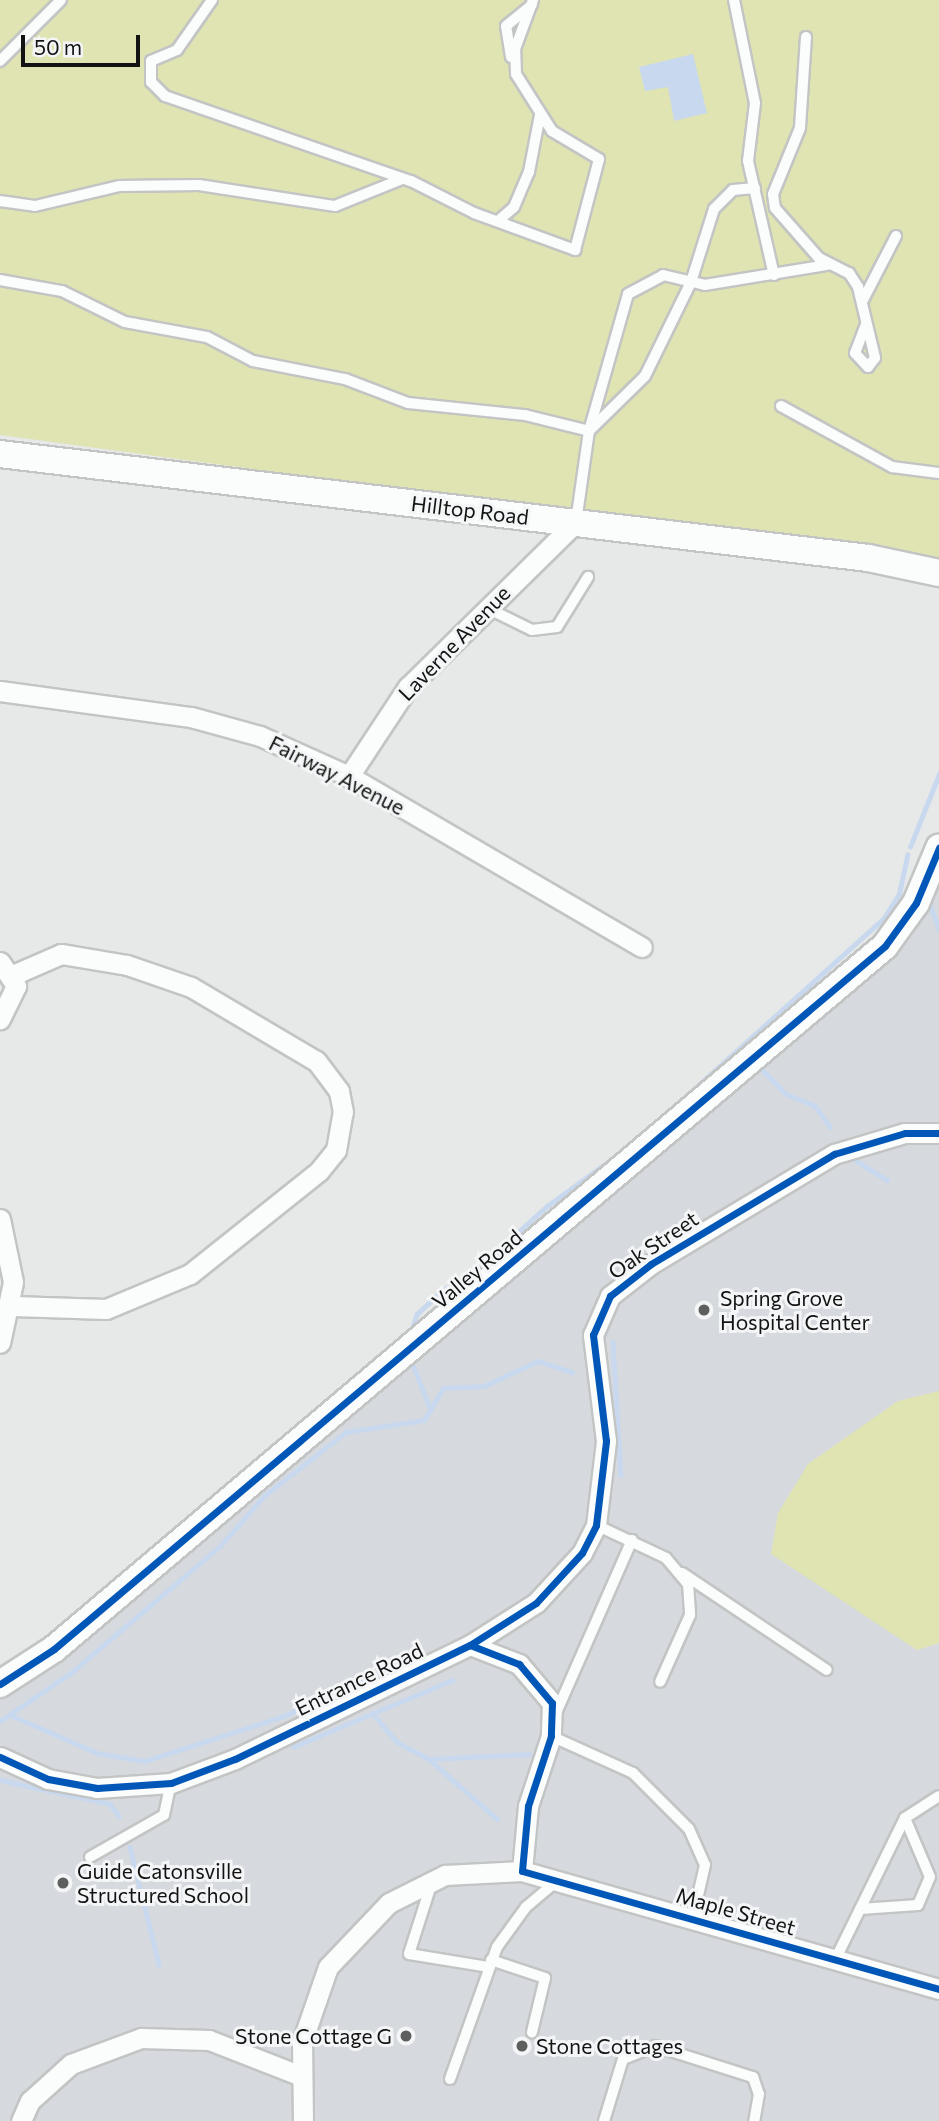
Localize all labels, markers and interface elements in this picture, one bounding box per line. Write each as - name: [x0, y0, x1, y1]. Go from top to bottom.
- scale bar: [24, 21, 144, 65]
- text: 50 m: [34, 34, 82, 59]
- street label: Hilltop Road: [410, 490, 530, 530]
- street label: Laverne Avenue: [393, 580, 515, 706]
- street label: Fairway Avenue: [265, 730, 409, 820]
- street label: Oak Street: [603, 1206, 703, 1284]
- street label: Valley Road: [427, 1224, 527, 1314]
- place label: Spring Grove Hospital Center: [720, 1285, 870, 1335]
- marker: Spring Grove Hospital Center: [694, 1300, 714, 1320]
- street label: Entrance Road: [291, 1637, 427, 1721]
- place label: Guide Catonsville Structured School: [77, 1858, 249, 1908]
- marker: Guide Catonsville Structured School: [55, 1875, 71, 1891]
- street label: Maple Street: [673, 1882, 799, 1940]
- place label: Stone Cottage G: [235, 2023, 392, 2049]
- marker: Stone Cottage G: [398, 2028, 414, 2044]
- place label: Stone Cottages: [536, 2033, 683, 2059]
- marker: Stone Cottages: [514, 2038, 530, 2054]

